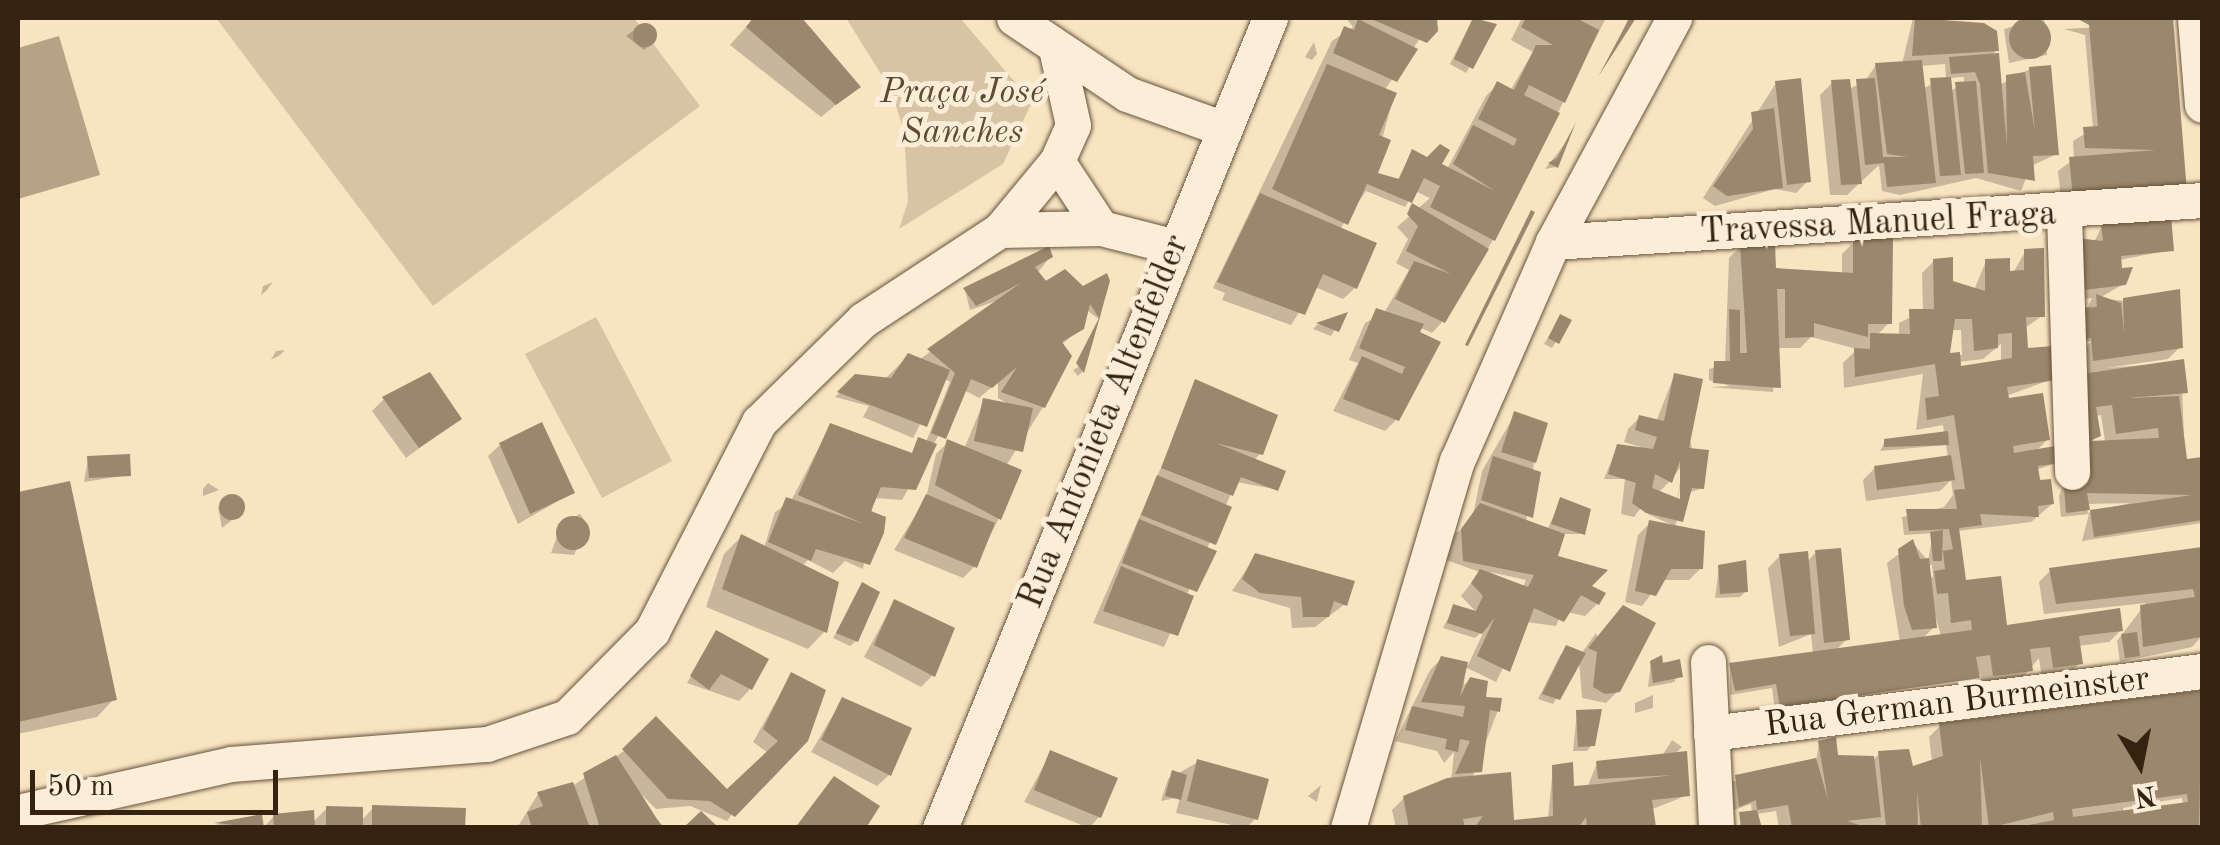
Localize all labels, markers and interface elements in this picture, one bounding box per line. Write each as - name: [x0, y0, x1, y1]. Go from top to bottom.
- park label: Praça José Sanches: [880, 72, 1044, 154]
- street label: Travessa Manuel Fraga: [1699, 194, 2057, 254]
- street label: Rua Antonieta Altenfelder: [1011, 229, 1199, 615]
- street label: Rua German Burmeinster: [1762, 659, 2152, 747]
- north arrow: [2090, 715, 2190, 815]
- scale bar: [35, 750, 282, 812]
- text: 50 m: [47, 772, 114, 802]
- text: N: [2132, 779, 2158, 810]

